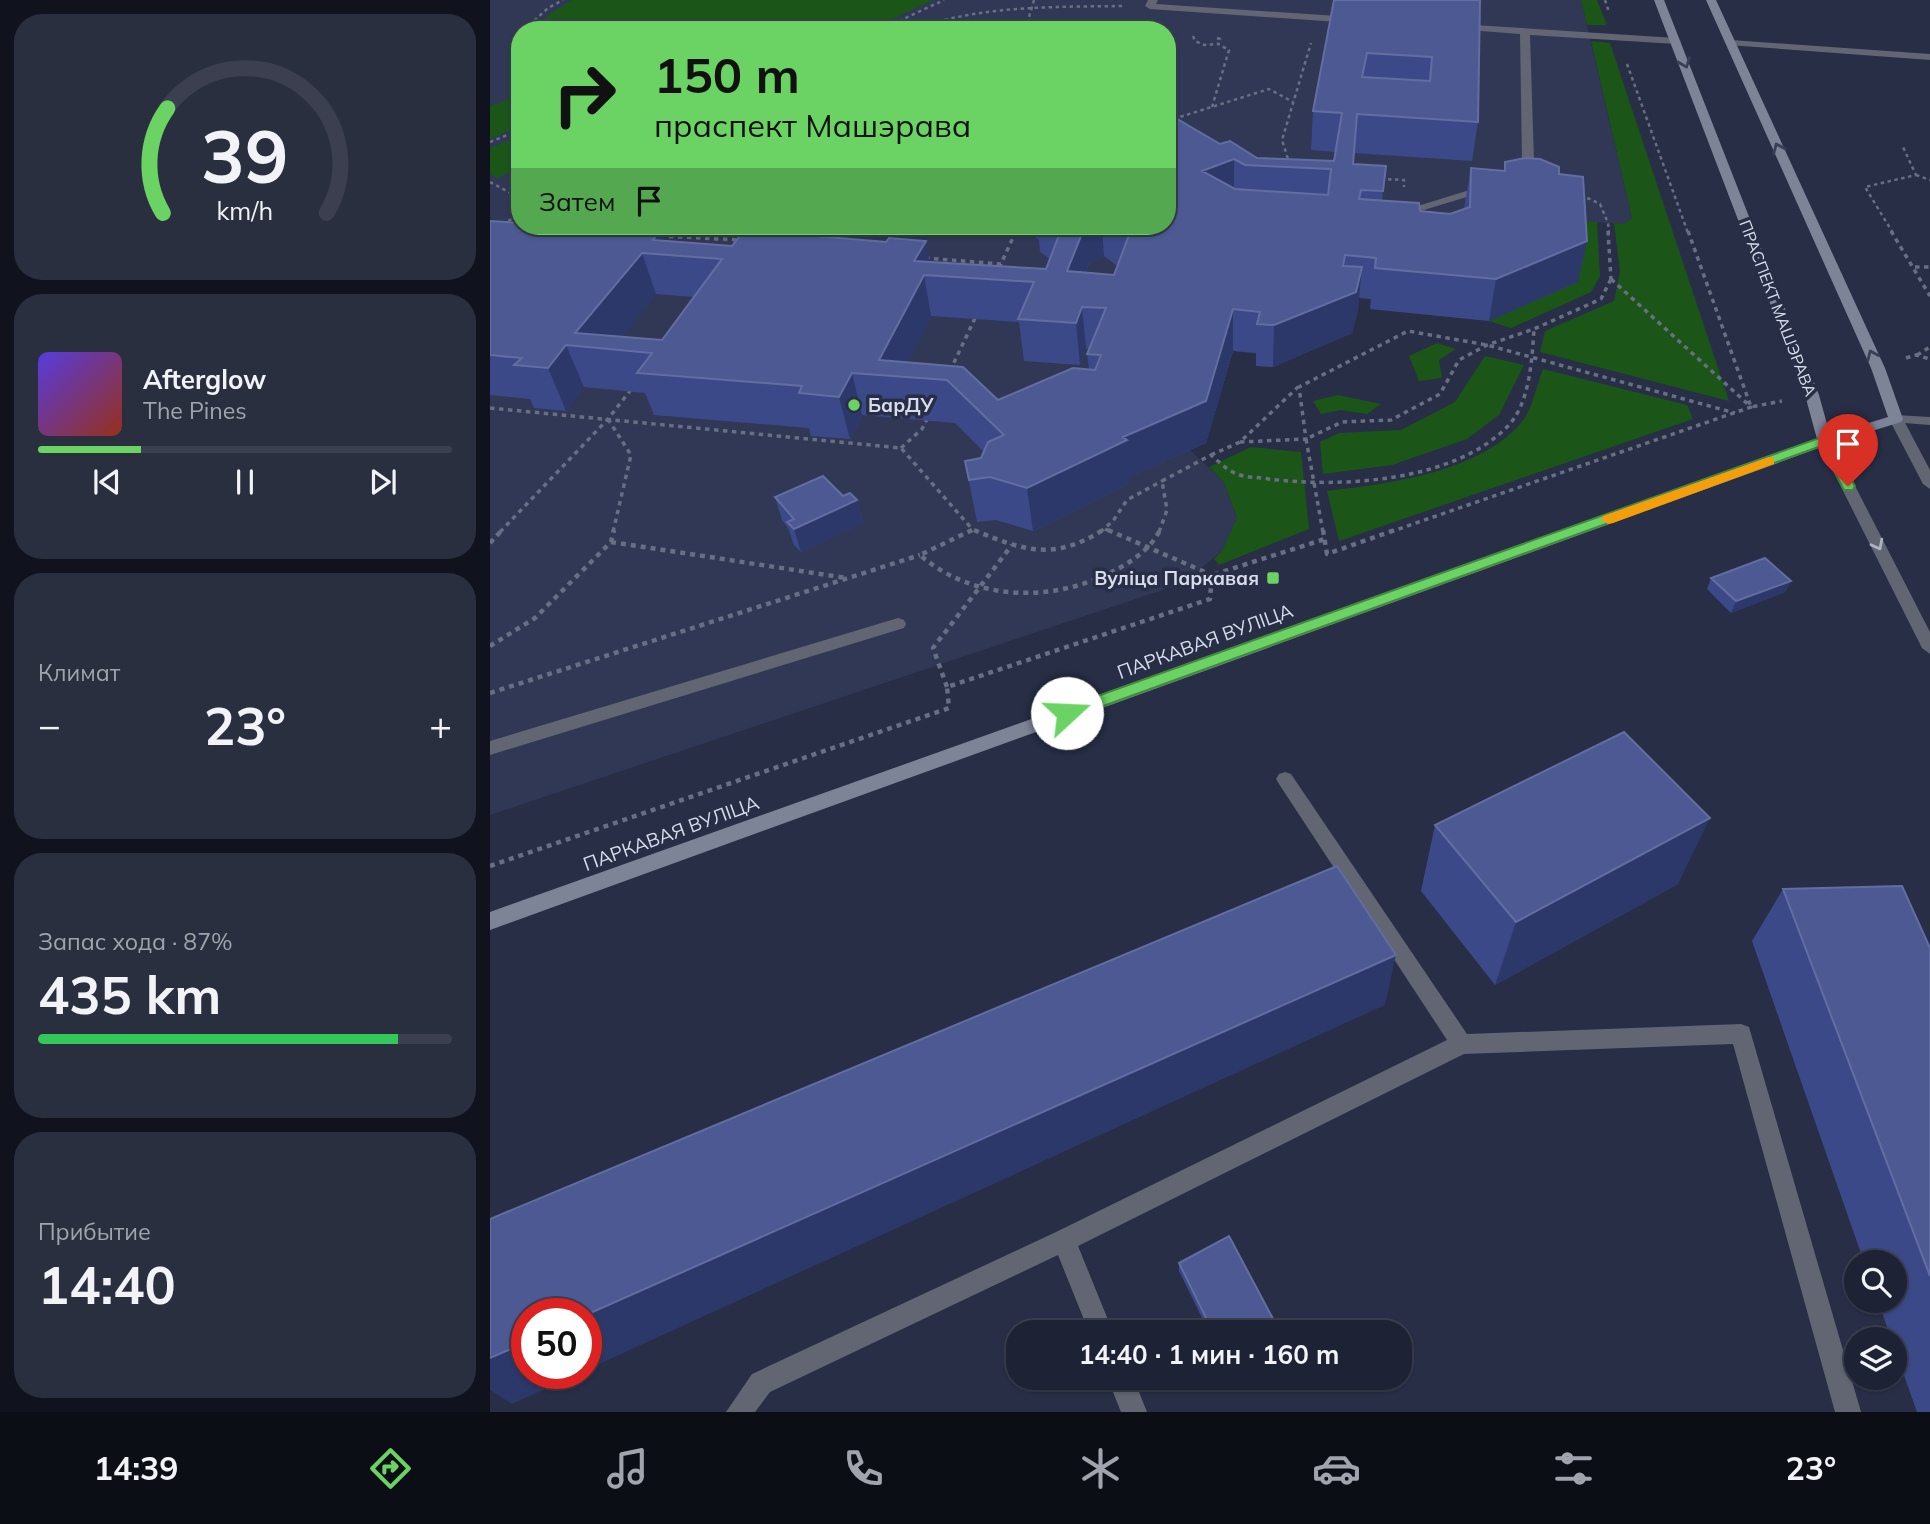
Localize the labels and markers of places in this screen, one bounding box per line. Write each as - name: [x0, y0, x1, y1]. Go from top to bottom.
- place label: БарДУ: [868, 393, 935, 417]
- marker: БарДУ: [846, 397, 862, 413]
- pin: [1818, 414, 1878, 486]
- place label: Вуліца Паркавая: [1094, 566, 1259, 590]
- marker: Вуліца Паркавая: [1265, 570, 1281, 586]

